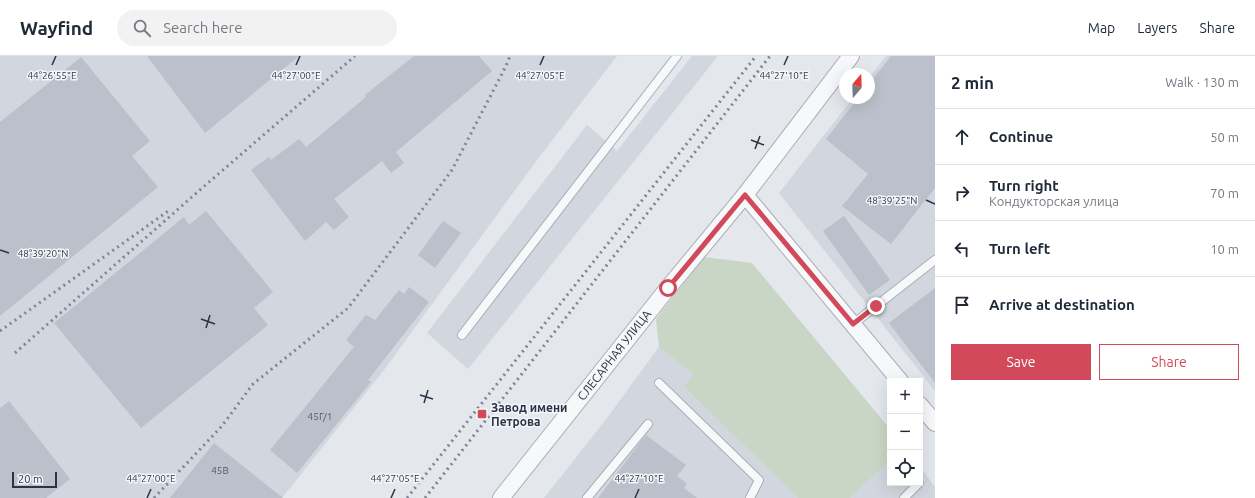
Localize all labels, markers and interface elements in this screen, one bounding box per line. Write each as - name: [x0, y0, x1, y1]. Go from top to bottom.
- search box: [117, 10, 397, 46]
- text: Wayfind: [20, 17, 93, 39]
- icon: search: [131, 17, 153, 39]
- text: Search here: [163, 19, 242, 36]
- text: Map: [1088, 20, 1115, 36]
- text: Layers: [1137, 20, 1177, 36]
- text: Share: [1199, 20, 1235, 36]
- north arrow: [839, 68, 875, 104]
- text: 44°26'55"E: [27, 70, 77, 81]
- text: 44°27'00"E: [271, 70, 321, 81]
- text: 44°27'05"E: [515, 70, 565, 81]
- text: 44°27'10"E: [759, 70, 809, 81]
- text: 2 min: [951, 73, 994, 92]
- text: Walk · 130 m: [1165, 75, 1239, 89]
- icon: ahead: [951, 126, 973, 148]
- text: Continue: [989, 128, 1053, 145]
- text: 50 m: [1210, 130, 1239, 144]
- text: Turn right: [989, 177, 1059, 194]
- icon: right: [951, 182, 973, 204]
- text: 70 m: [1210, 186, 1239, 200]
- text: Кондукторская улица: [989, 194, 1119, 208]
- text: 48°39'25"N: [867, 195, 917, 206]
- icon: left: [951, 238, 973, 260]
- text: Turn left: [989, 240, 1050, 257]
- text: 10 m: [1210, 242, 1239, 256]
- text: 48°39'20"N: [18, 248, 68, 259]
- route start: [659, 279, 677, 297]
- icon: arrive: [951, 294, 973, 316]
- text: Arrive at destination: [989, 296, 1135, 313]
- route end: [867, 297, 885, 315]
- street label: СЛЕСАРНАЯ УЛИЦА: [575, 307, 653, 403]
- button: Save: [951, 344, 1091, 380]
- button: Share: [1099, 344, 1239, 380]
- map controls: [887, 378, 923, 486]
- button: +: [887, 378, 923, 414]
- place label: Завод имени Петрова: [491, 401, 567, 428]
- marker: Завод имени Петрова: [476, 408, 488, 420]
- house number: 45Г/1: [308, 411, 332, 422]
- button: −: [887, 414, 923, 450]
- button: locate: [887, 450, 923, 486]
- house number: 45В: [211, 465, 229, 476]
- scale bar: [12, 470, 57, 489]
- text: 20 m: [18, 473, 42, 485]
- text: 44°27'00"E: [126, 473, 176, 484]
- text: 44°27'05"E: [370, 473, 420, 484]
- text: 44°27'10"E: [614, 473, 664, 484]

